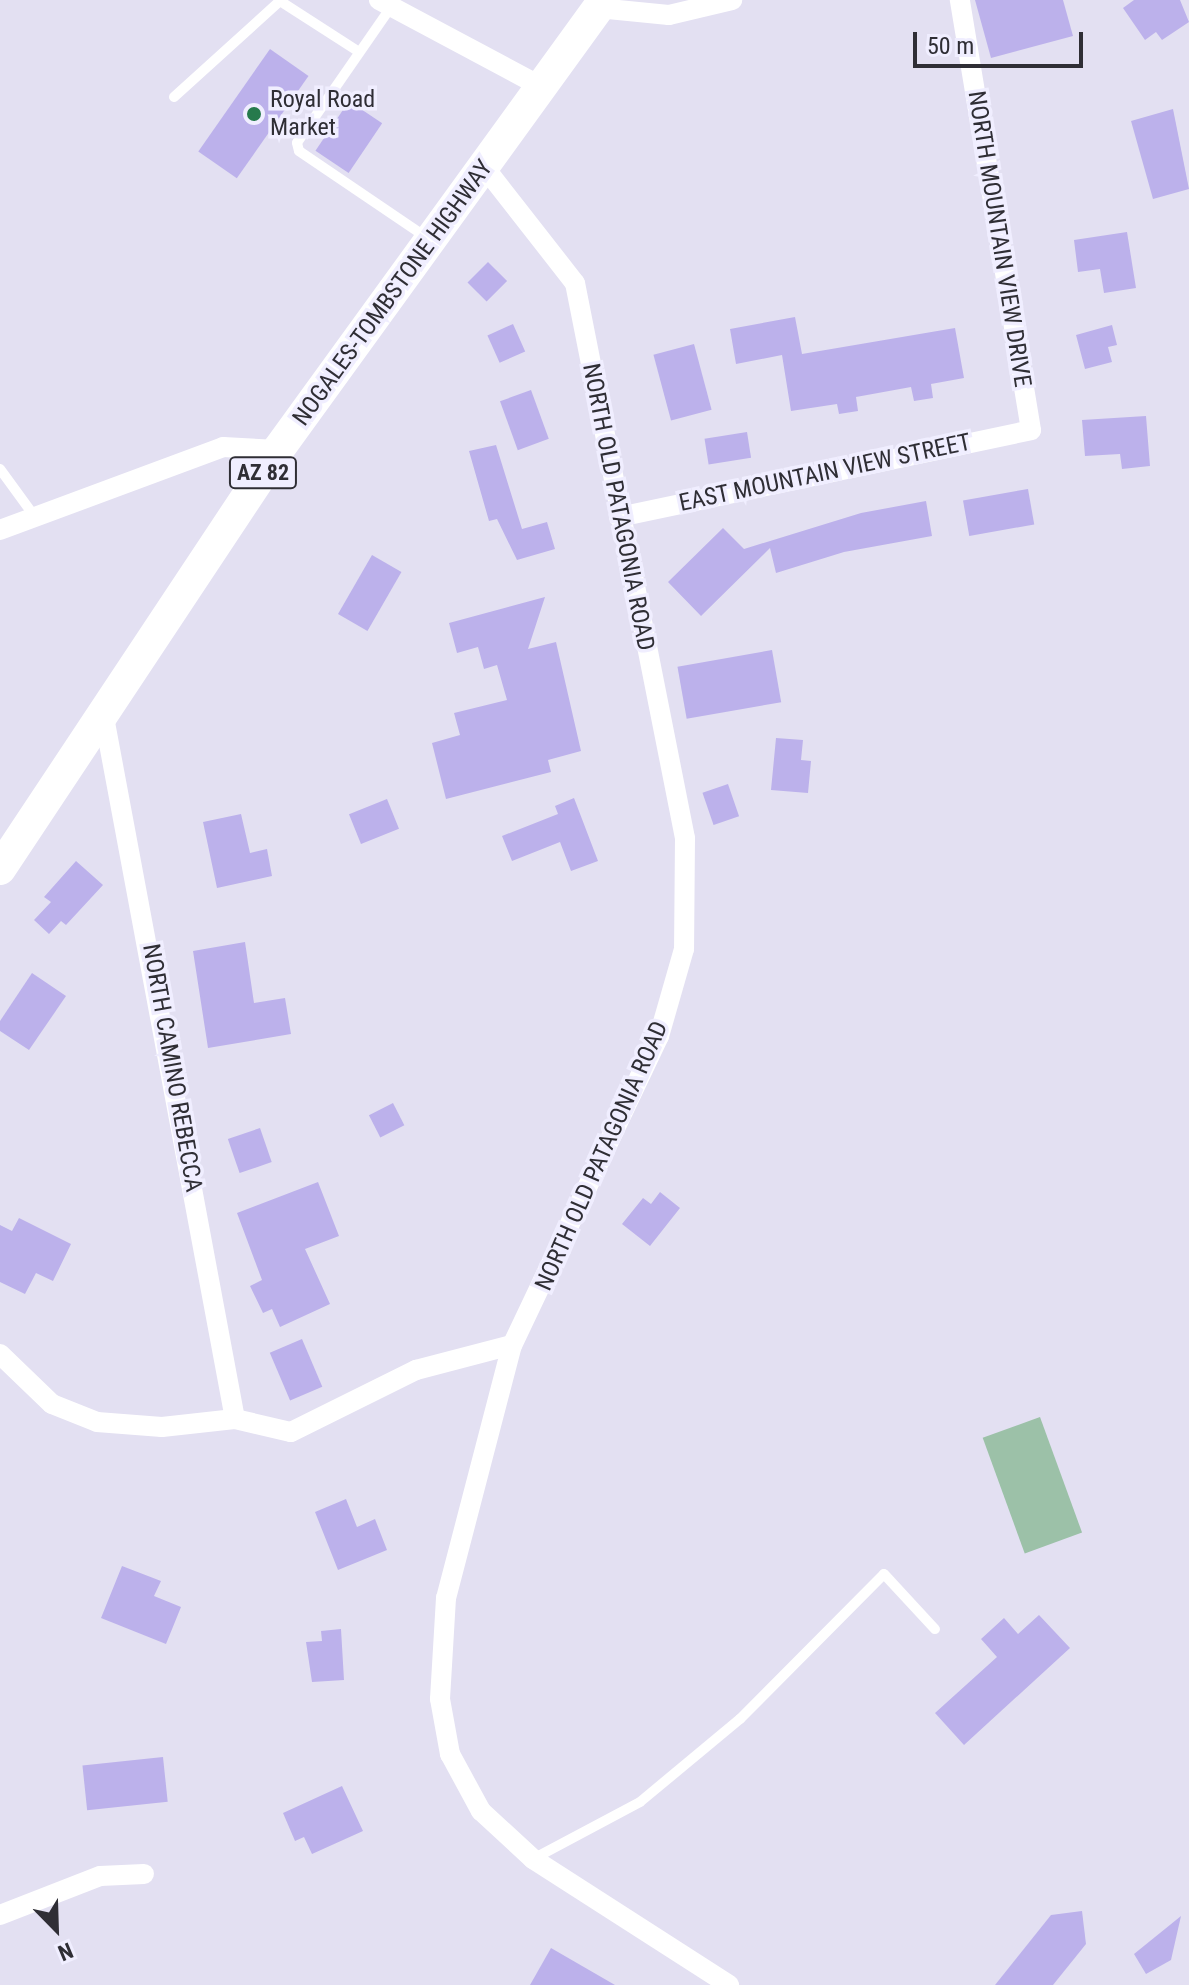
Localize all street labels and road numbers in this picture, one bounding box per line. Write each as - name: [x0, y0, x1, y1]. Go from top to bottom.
- street label: NORTH MOUNTAIN VIEW DRIVE: [961, 89, 1037, 389]
- street label: NOGALES-TOMBSTONE HIGHWAY: [287, 155, 499, 431]
- street label: NORTH OLD PATAGONIA ROAD: [576, 361, 660, 653]
- street label: EAST MOUNTAIN VIEW STREET: [676, 428, 974, 518]
- road number: AZ 82: [227, 455, 299, 491]
- street label: NORTH CAMINO REBECCA: [136, 942, 208, 1194]
- street label: NORTH OLD PATAGONIA ROAD: [530, 1017, 674, 1295]

